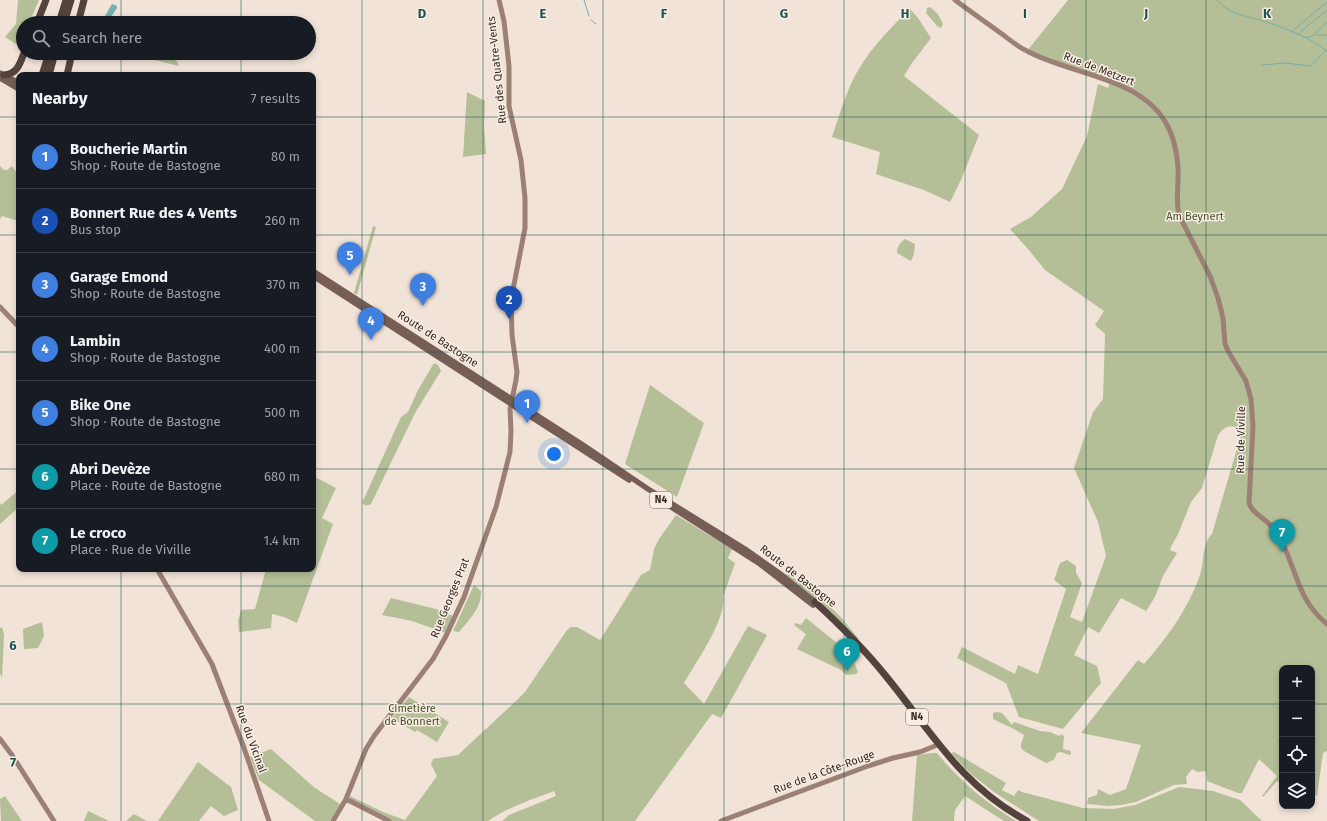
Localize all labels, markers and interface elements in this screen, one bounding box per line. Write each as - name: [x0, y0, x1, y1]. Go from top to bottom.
- text: D: [418, 6, 427, 21]
- text: E: [540, 6, 547, 21]
- text: F: [661, 6, 668, 21]
- text: G: [780, 6, 788, 21]
- text: H: [901, 6, 909, 21]
- text: I: [1023, 6, 1027, 21]
- text: J: [1143, 6, 1148, 21]
- text: K: [1263, 6, 1272, 21]
- search box: [16, 16, 316, 60]
- street label: Rue des Quatre-Vents: [485, 16, 509, 124]
- icon: search: [30, 27, 52, 49]
- text: Search here: [62, 29, 142, 47]
- street label: Rue de Metzert: [1062, 50, 1136, 89]
- text: Nearby: [32, 88, 87, 109]
- text: 7 results: [251, 91, 300, 106]
- text: Boucherie Martin: [70, 140, 188, 158]
- text: 1: [42, 149, 48, 164]
- text: 80 m: [271, 149, 300, 164]
- text: Shop · Route de Bastogne: [70, 158, 221, 173]
- text: Bonnert Rue des 4 Vents: [70, 204, 237, 222]
- park label: Am Beynert: [1166, 210, 1224, 223]
- text: 2: [42, 213, 48, 228]
- text: 260 m: [265, 213, 300, 228]
- text: Bus stop: [70, 222, 121, 237]
- pin: 5: [337, 242, 363, 275]
- text: Garage Emond: [70, 268, 168, 286]
- pin: 3: [410, 273, 436, 306]
- text: 3: [42, 277, 48, 292]
- text: 370 m: [266, 277, 300, 292]
- text: Shop · Route de Bastogne: [70, 286, 221, 301]
- pin: 2: [496, 286, 522, 319]
- pin: 4: [358, 307, 384, 340]
- street label: Route de Bastogne: [395, 308, 481, 370]
- text: Lambin: [70, 332, 120, 350]
- text: 4: [41, 341, 49, 356]
- text: 400 m: [264, 341, 300, 356]
- text: Shop · Route de Bastogne: [70, 350, 221, 365]
- pin: 1: [514, 390, 540, 423]
- text: Bike One: [70, 396, 131, 414]
- text: 5: [42, 405, 48, 420]
- text: 500 m: [264, 405, 300, 420]
- street label: Rue de Viville: [1234, 406, 1248, 474]
- text: Shop · Route de Bastogne: [70, 414, 221, 429]
- your location: [544, 444, 564, 464]
- text: Abri Devèze: [70, 460, 150, 478]
- text: 6: [41, 469, 49, 484]
- text: 680 m: [264, 469, 300, 484]
- text: Place · Route de Bastogne: [70, 478, 222, 493]
- road number: N4: [650, 492, 672, 508]
- pin: 7: [1269, 519, 1295, 552]
- text: Le croco: [70, 524, 126, 542]
- text: 7: [42, 533, 48, 548]
- text: 1.4 km: [264, 533, 300, 548]
- text: Place · Rue de Viville: [70, 542, 191, 557]
- street label: Route de Bastogne: [757, 542, 839, 610]
- street label: Rue Georges Prat: [428, 556, 472, 640]
- text: 6: [9, 638, 17, 653]
- pin: 6: [834, 638, 860, 671]
- map controls: [1279, 665, 1315, 809]
- button: +: [1279, 665, 1315, 701]
- button: −: [1279, 701, 1315, 737]
- park label: Cimetière de Bonnert: [384, 702, 440, 728]
- street label: Rue du Vicinal: [233, 703, 269, 775]
- road number: N4: [906, 709, 928, 725]
- button: locate: [1279, 737, 1315, 773]
- street label: Rue de la Côte-Rouge: [772, 748, 876, 796]
- text: 7: [10, 755, 16, 770]
- button: layers: [1279, 773, 1315, 809]

